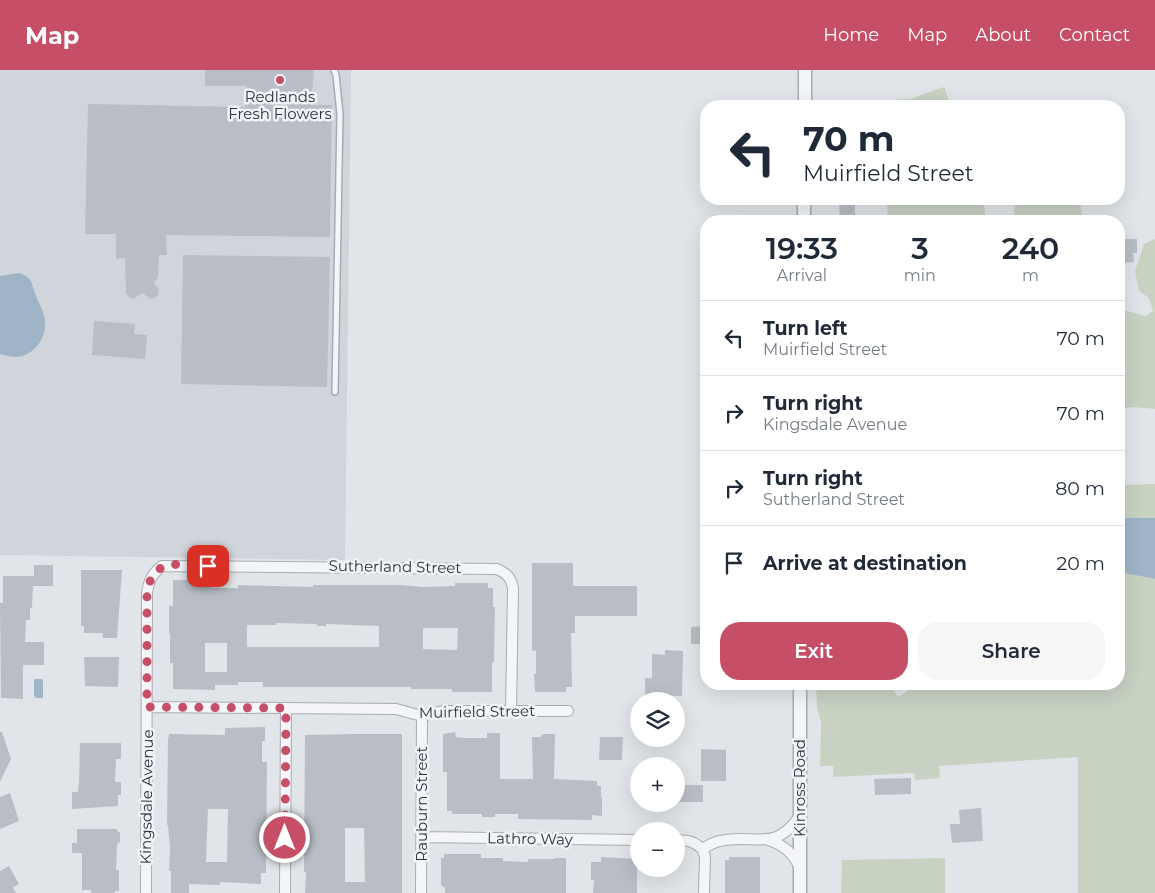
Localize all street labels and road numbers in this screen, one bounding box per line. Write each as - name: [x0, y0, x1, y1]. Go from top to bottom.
- street label: Sutherland Street: [328, 556, 462, 577]
- street label: Muirfield Street: [419, 701, 535, 722]
- street label: Kingsdale Avenue: [136, 729, 157, 865]
- street label: Kinross Road: [790, 739, 809, 837]
- street label: Rauburn Street: [412, 746, 431, 862]
- street label: Lathro Way: [487, 828, 574, 849]

